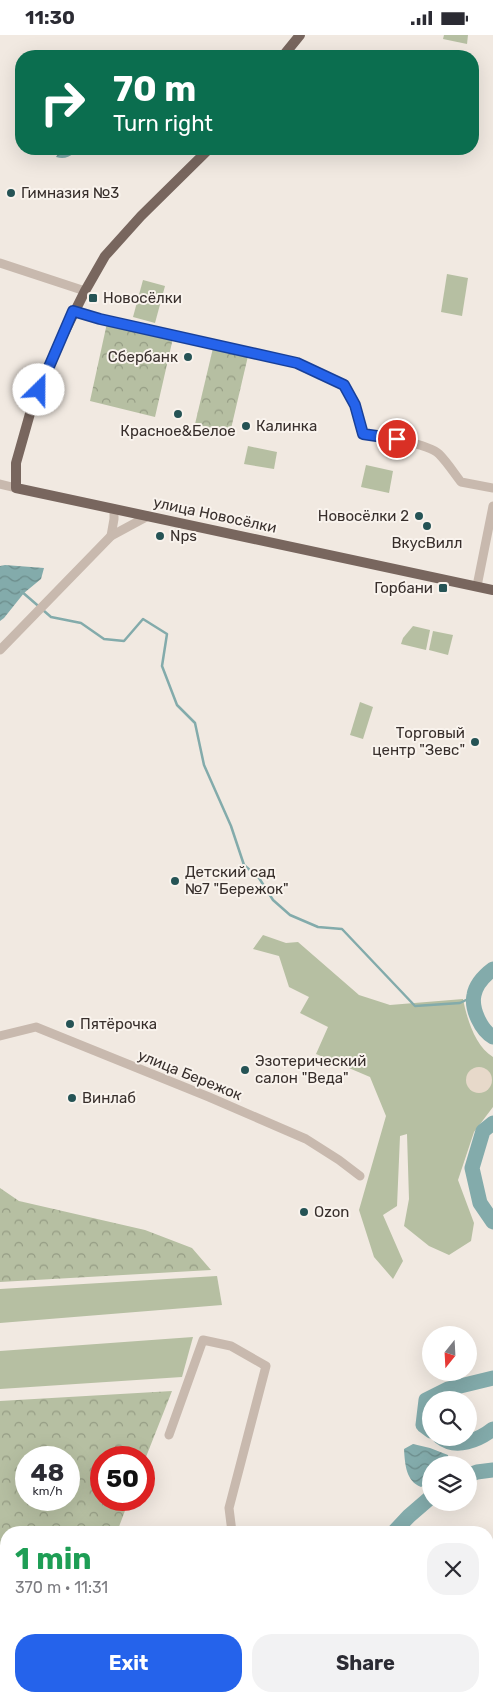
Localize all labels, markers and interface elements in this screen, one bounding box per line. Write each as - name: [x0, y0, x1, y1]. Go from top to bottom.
- text: 11:30: [25, 6, 75, 29]
- text: 70 m: [113, 68, 196, 110]
- icon: right: [30, 70, 95, 135]
- text: Turn right: [113, 110, 213, 137]
- place label: Гимназия №3: [21, 184, 119, 202]
- marker: Гимназия №3: [5, 187, 17, 199]
- place label: Новосёлки: [103, 289, 182, 307]
- marker: Новосёлки: [87, 292, 99, 304]
- place label: Сбербанк: [108, 348, 178, 366]
- marker: Сбербанк: [182, 351, 194, 363]
- position arrow: [12, 363, 64, 415]
- marker: Красное&Белое: [172, 408, 184, 420]
- place label: Калинка: [256, 417, 317, 435]
- pin: [376, 418, 418, 460]
- marker: Калинка: [240, 420, 252, 432]
- place label: Красное&Белое: [120, 422, 236, 440]
- icon: arrive: [383, 425, 411, 453]
- street label: улица Новосёлки: [152, 493, 278, 537]
- place label: Новосёлки 2: [318, 507, 409, 525]
- marker: Новосёлки 2: [413, 510, 425, 522]
- marker: ВкусВилл: [421, 520, 433, 532]
- place label: Nps: [170, 527, 197, 545]
- marker: Nps: [154, 530, 166, 542]
- place label: ВкусВилл: [392, 534, 462, 552]
- place label: Горбани: [374, 579, 433, 597]
- marker: Горбани: [437, 582, 449, 594]
- place label: Торговый центр "Зевс": [372, 724, 465, 759]
- marker: Торговый центр "Зевс": [469, 736, 481, 748]
- place label: Детский сад №7 "Бережок": [185, 863, 289, 898]
- marker: Детский сад №7 "Бережок": [169, 875, 181, 887]
- place label: Пятёрочка: [80, 1015, 157, 1033]
- marker: Пятёрочка: [64, 1018, 76, 1030]
- street label: улица Бережок: [135, 1046, 245, 1104]
- place label: Эзотерический салон "Веда": [255, 1052, 366, 1087]
- marker: Эзотерический салон "Веда": [239, 1064, 251, 1076]
- place label: Винлаб: [82, 1089, 136, 1107]
- marker: Винлаб: [66, 1092, 78, 1104]
- place label: Ozon: [314, 1203, 349, 1221]
- marker: Ozon: [298, 1206, 310, 1218]
- north arrow: [422, 1326, 478, 1381]
- map controls: [422, 1326, 477, 1511]
- button: search: [422, 1391, 477, 1446]
- speed limit sign: 50: [90, 1446, 155, 1511]
- button: layers: [422, 1456, 477, 1511]
- text: 48: [30, 1458, 65, 1487]
- text: km/h: [33, 1484, 62, 1498]
- text: 1 min: [15, 1541, 92, 1577]
- button: close: [427, 1543, 479, 1595]
- text: 370 m · 11:31: [15, 1578, 108, 1597]
- button: Exit: [15, 1634, 242, 1692]
- button: Share: [252, 1634, 479, 1692]

